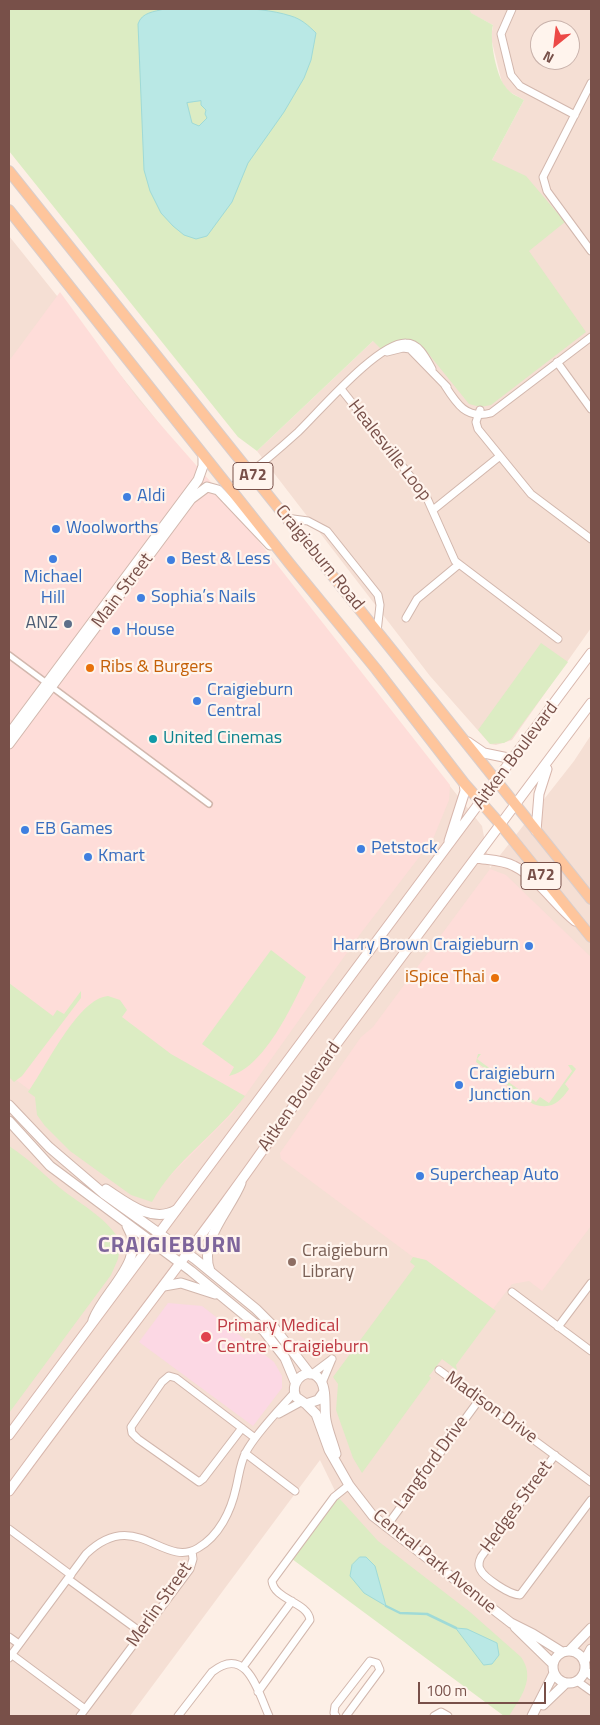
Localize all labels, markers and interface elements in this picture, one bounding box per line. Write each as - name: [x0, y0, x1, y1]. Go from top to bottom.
- north arrow: [530, 20, 580, 70]
- text: N: [539, 46, 557, 69]
- street label: Healesville Loop: [343, 396, 435, 506]
- road number: A72: [233, 462, 273, 490]
- place label: Aldi: [137, 486, 165, 508]
- marker: Aldi: [121, 491, 133, 503]
- street label: Craigieburn Road: [270, 501, 368, 615]
- place label: Woolworths: [66, 518, 158, 540]
- marker: Woolworths: [50, 523, 62, 535]
- street label: Main Street: [88, 549, 158, 633]
- place label: Best & Less: [181, 549, 271, 571]
- marker: Michael Hill: [47, 553, 59, 565]
- marker: Best & Less: [165, 554, 177, 566]
- place label: Michael Hill: [24, 567, 82, 610]
- place label: Sophia’s Nails: [151, 587, 256, 609]
- marker: Sophia’s Nails: [135, 592, 147, 604]
- place label: ANZ: [25, 613, 58, 635]
- marker: ANZ: [62, 618, 74, 630]
- place label: House: [126, 620, 175, 642]
- marker: House: [110, 625, 122, 637]
- place label: Ribs & Burgers: [100, 657, 213, 679]
- marker: Ribs & Burgers: [84, 662, 96, 674]
- place label: Craigieburn Central: [207, 680, 293, 722]
- marker: Craigieburn Central: [191, 695, 203, 707]
- street label: Aitken Boulevard: [469, 698, 563, 814]
- place label: United Cinemas: [163, 728, 282, 750]
- marker: United Cinemas: [147, 733, 159, 745]
- place label: EB Games: [35, 819, 113, 841]
- marker: EB Games: [19, 824, 31, 836]
- place label: Petstock: [371, 838, 438, 860]
- marker: Petstock: [355, 843, 367, 855]
- place label: Kmart: [98, 846, 145, 868]
- marker: Kmart: [82, 851, 94, 863]
- road number: A72: [521, 862, 561, 889]
- place label: Harry Brown Craigieburn: [333, 935, 519, 957]
- marker: Harry Brown Craigieburn: [523, 940, 535, 952]
- place label: iSpice Thai: [405, 967, 485, 989]
- marker: iSpice Thai: [489, 972, 501, 984]
- street label: Aitken Boulevard: [254, 1038, 346, 1156]
- place label: Craigieburn Junction: [469, 1064, 555, 1106]
- marker: Craigieburn Junction: [453, 1079, 465, 1091]
- place label: Supercheap Auto: [430, 1165, 559, 1187]
- marker: Supercheap Auto: [414, 1170, 426, 1182]
- district label: CRAIGIEBURN: [96, 1234, 244, 1260]
- place label: Craigieburn Library: [302, 1241, 388, 1284]
- marker: Craigieburn Library: [286, 1256, 298, 1268]
- place label: Primary Medical Centre - Craigieburn: [217, 1316, 369, 1358]
- marker: Primary Medical Centre - Craigieburn: [199, 1330, 213, 1344]
- street label: Madison Drive: [441, 1367, 541, 1449]
- street label: Langford Drive: [391, 1412, 473, 1514]
- street label: Hedges Street: [477, 1457, 557, 1557]
- street label: Central Park Avenue: [368, 1506, 500, 1618]
- street label: Merlin Street: [123, 1558, 197, 1652]
- scale bar: [420, 1672, 548, 1704]
- text: 100 m: [426, 1679, 467, 1702]

